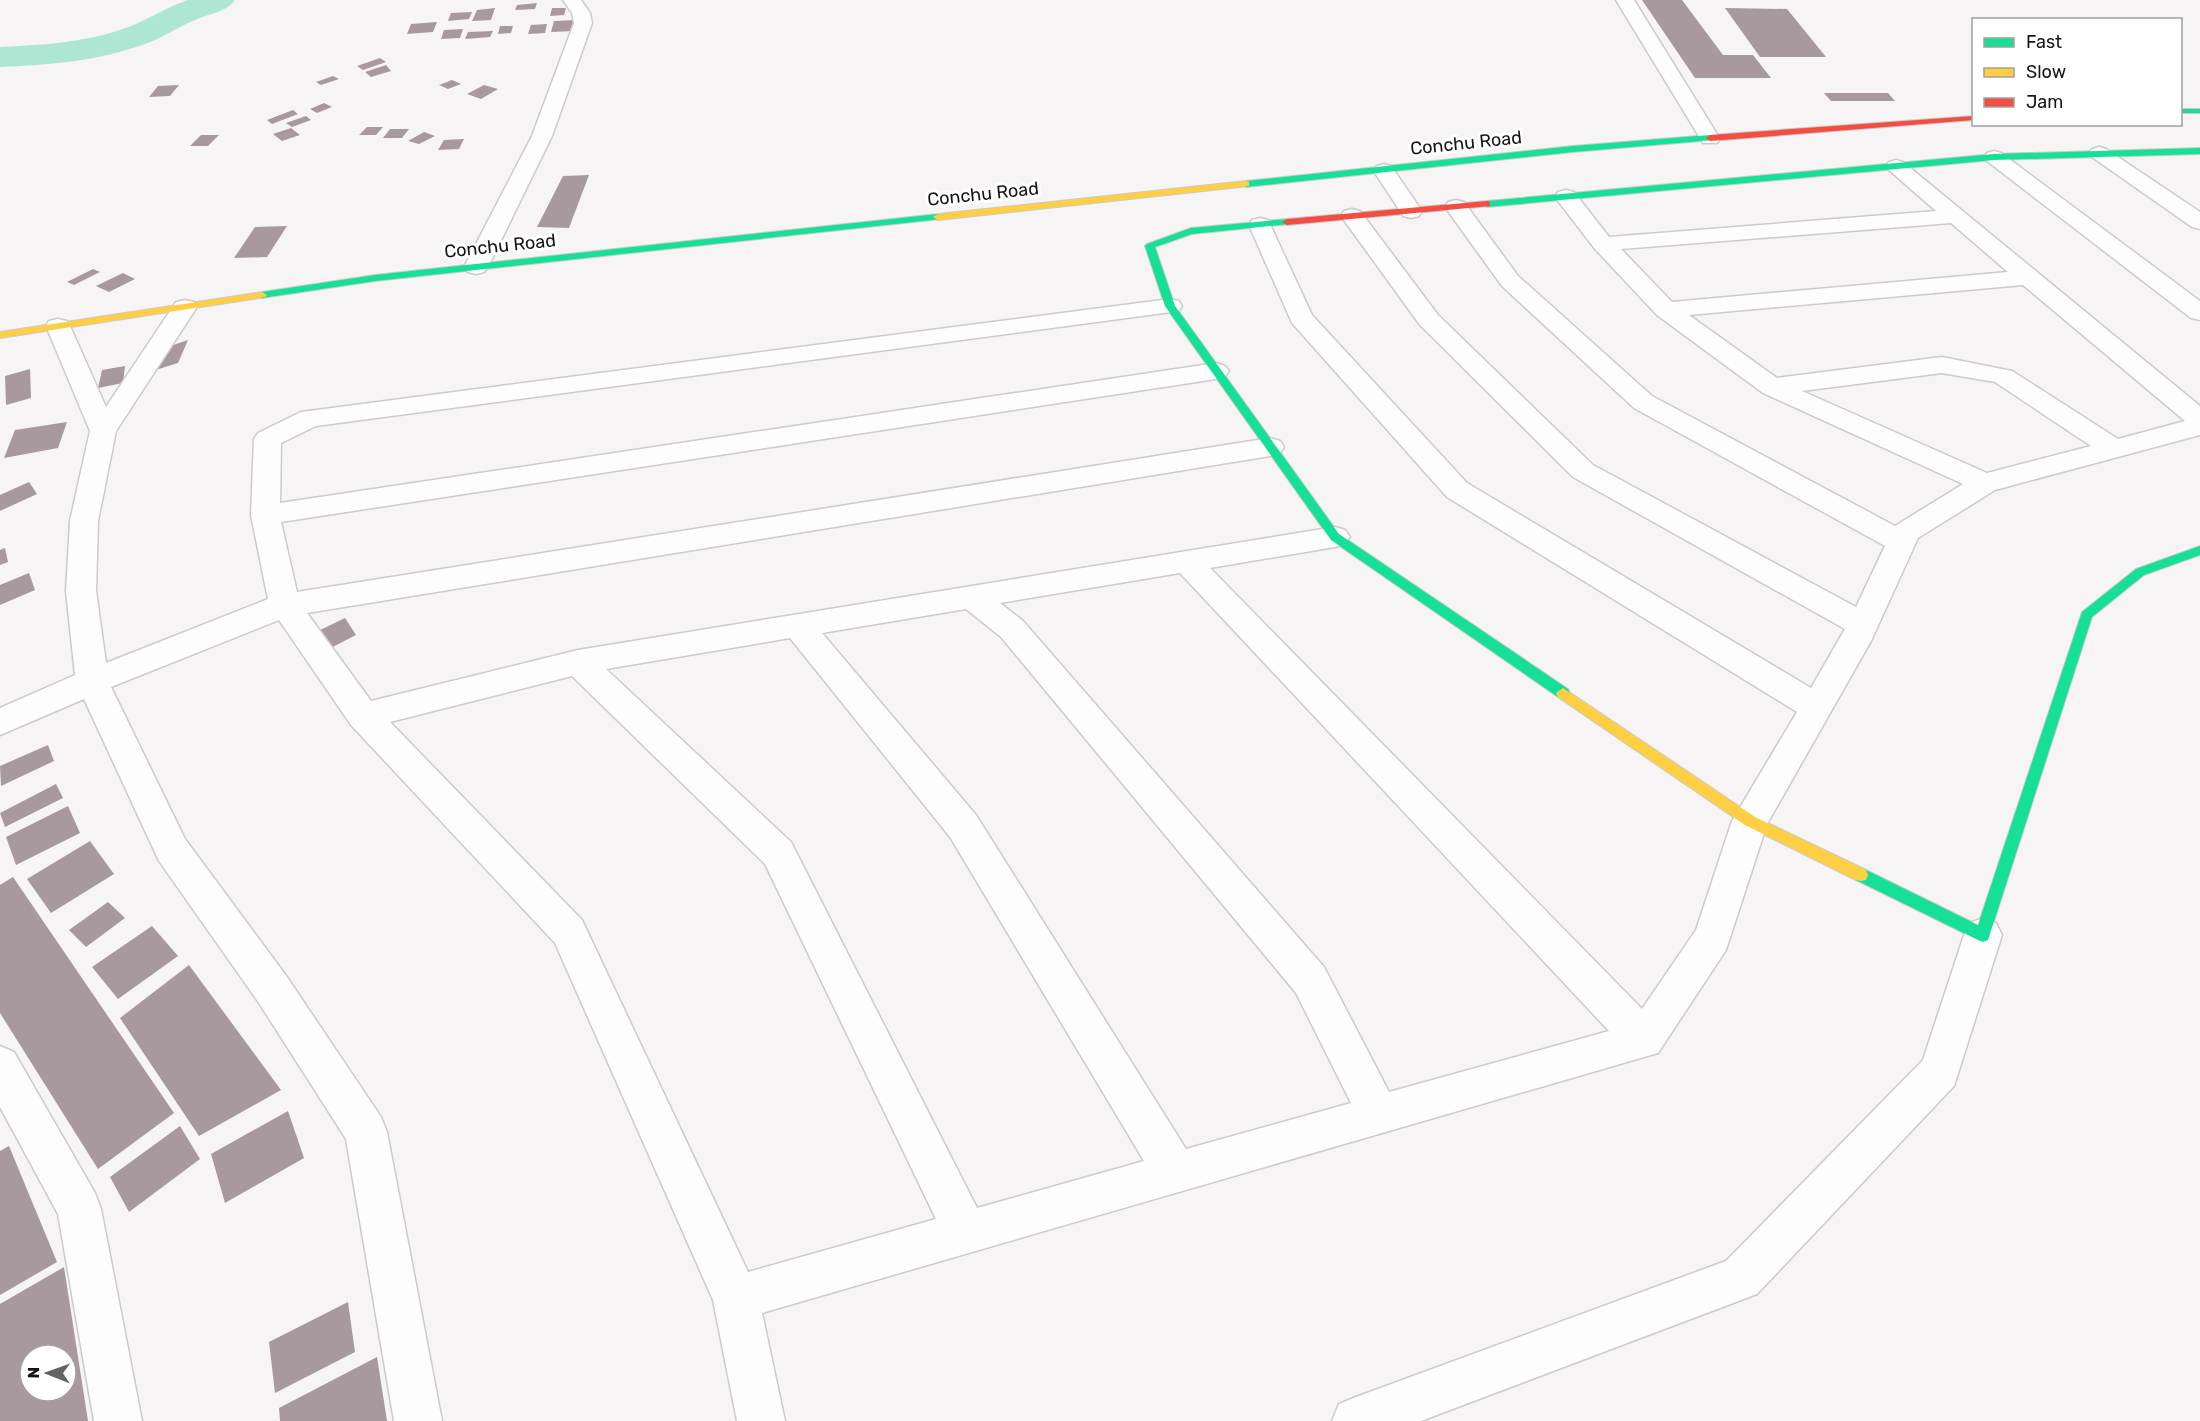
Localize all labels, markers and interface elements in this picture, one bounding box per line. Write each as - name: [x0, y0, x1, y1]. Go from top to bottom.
- legend: [1972, 18, 2182, 126]
- text: Fast: [2026, 31, 2062, 53]
- text: Slow: [2026, 61, 2066, 83]
- text: Jam: [2026, 91, 2063, 113]
- street label: Conchu Road: [1409, 126, 1523, 160]
- street label: Conchu Road: [926, 177, 1040, 211]
- street label: Conchu Road: [443, 229, 557, 263]
- north arrow: [18, 1343, 78, 1403]
- text: N: [24, 1367, 43, 1379]

